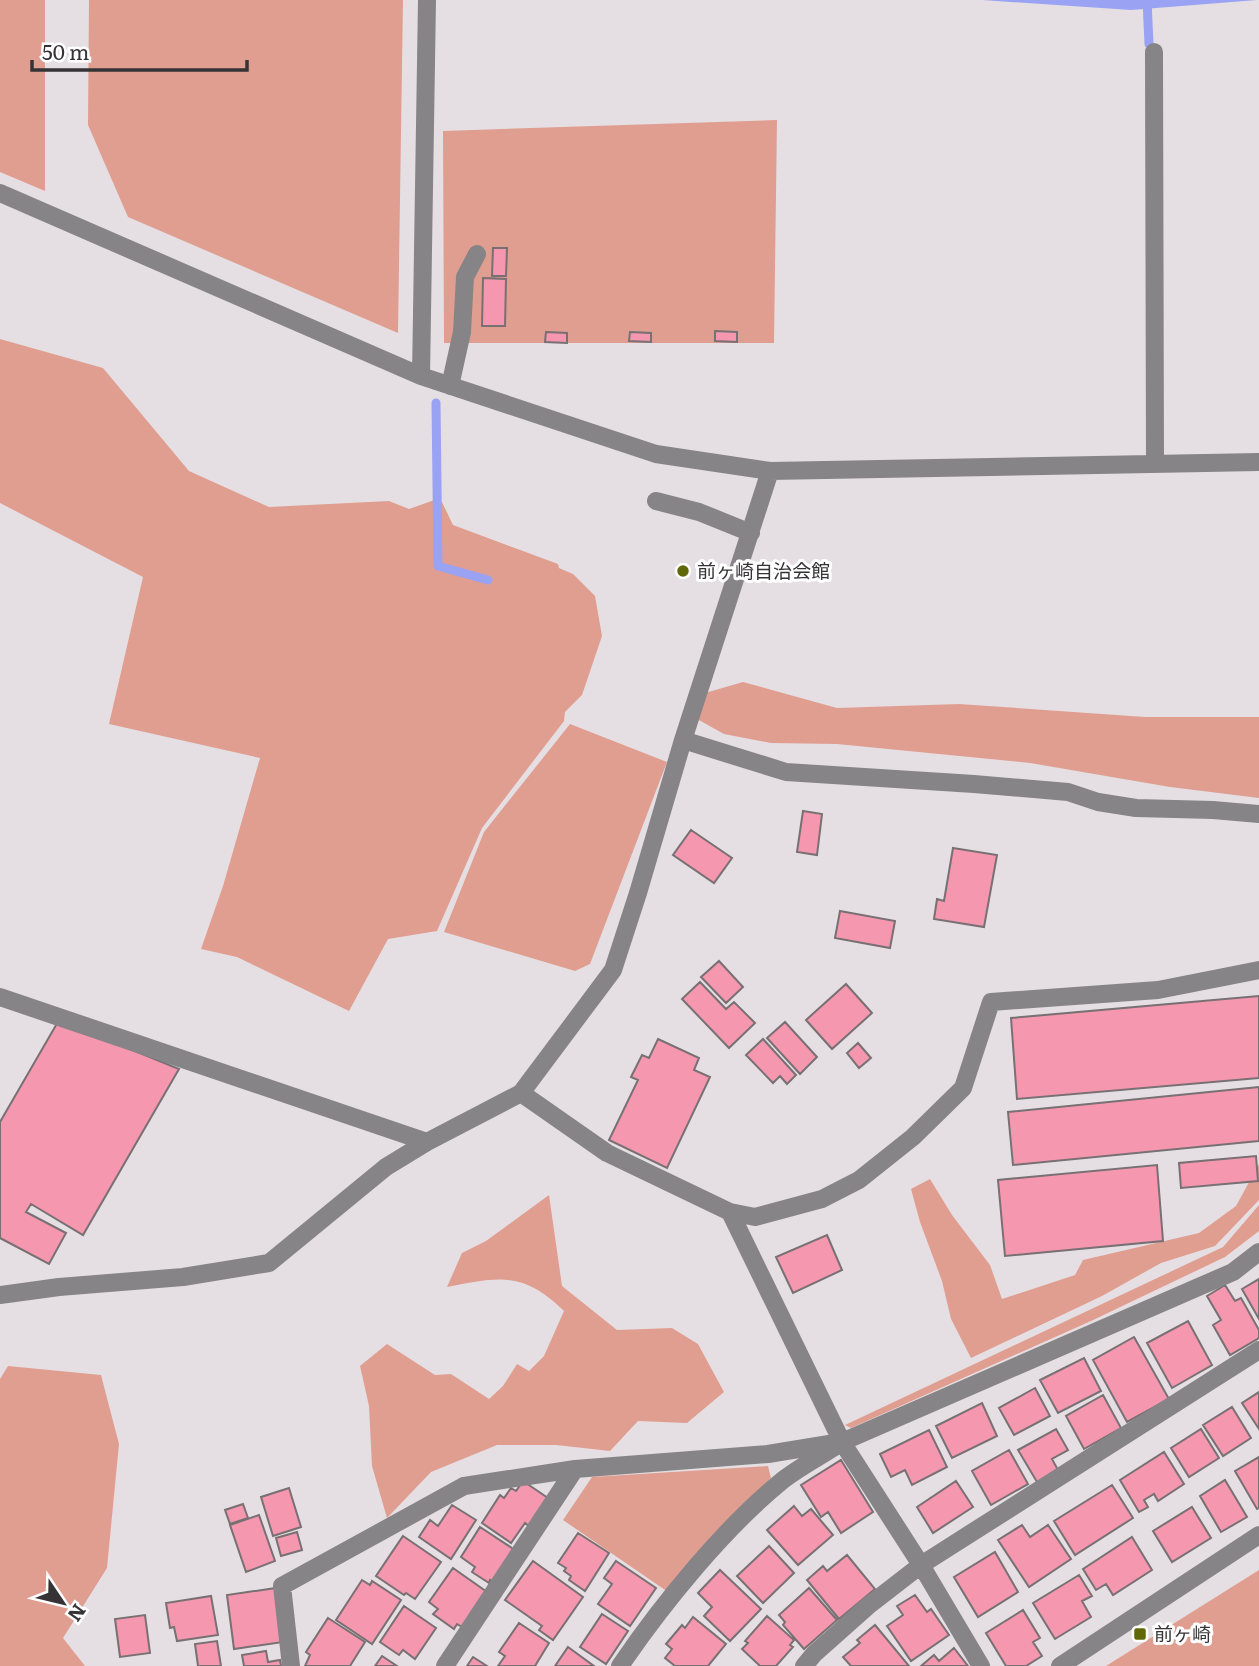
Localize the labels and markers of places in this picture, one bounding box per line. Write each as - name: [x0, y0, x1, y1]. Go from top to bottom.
- place label: 前ヶ崎自治会館: [697, 556, 830, 584]
- marker: 前ヶ崎自治会館: [675, 563, 691, 579]
- place label: 前ヶ崎: [1154, 1619, 1211, 1647]
- marker: 前ヶ崎: [1132, 1626, 1148, 1642]

